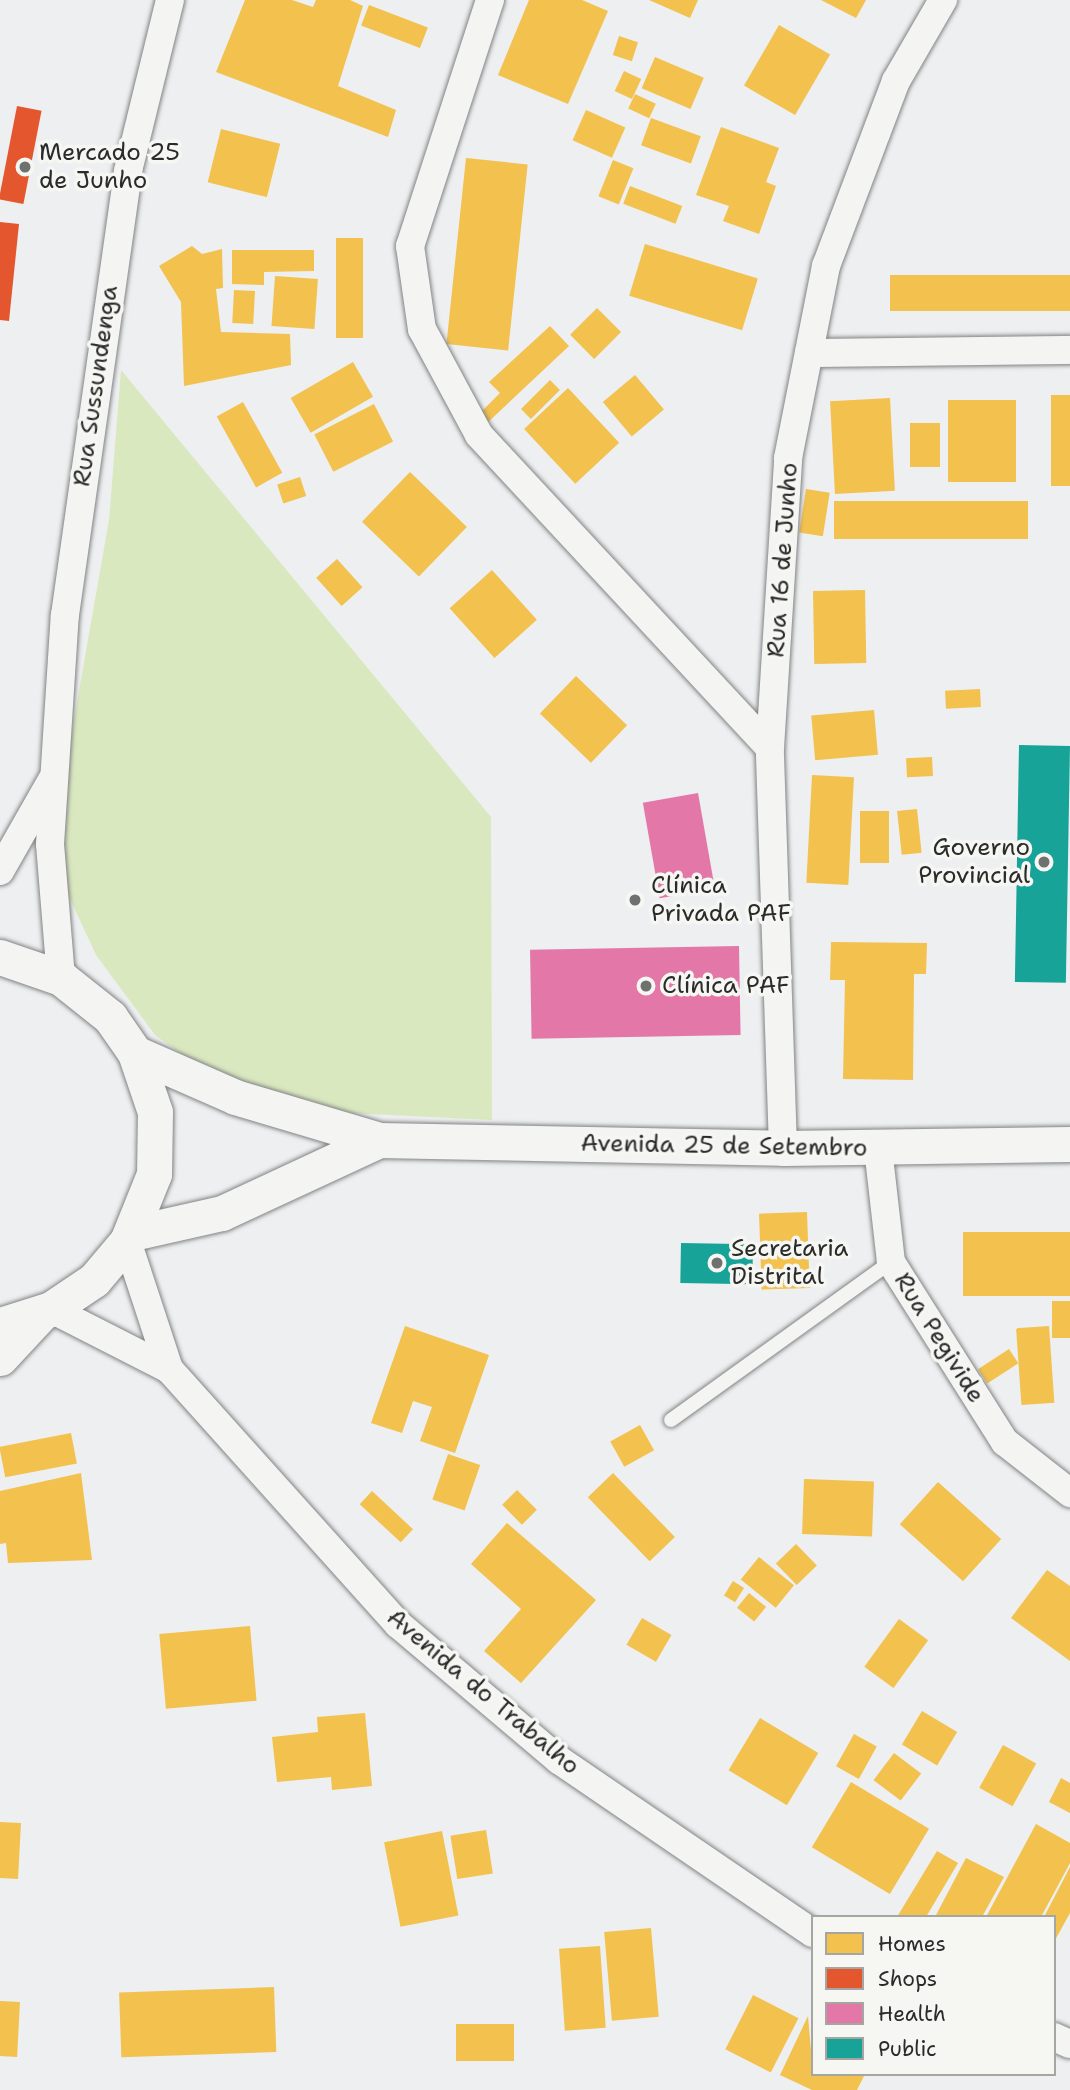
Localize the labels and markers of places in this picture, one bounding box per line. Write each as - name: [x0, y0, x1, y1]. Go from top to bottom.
- place label: Mercado 25 de Junho: [39, 139, 180, 195]
- marker: Mercado 25 de Junho: [17, 159, 33, 175]
- place label: Governo Provincial: [918, 834, 1030, 890]
- marker: Governo Provincial: [1036, 854, 1052, 870]
- place label: Clínica Privada PAF: [651, 872, 791, 928]
- marker: Clínica Privada PAF: [625, 890, 645, 910]
- place label: Clínica PAF: [662, 972, 790, 1000]
- marker: Clínica PAF: [636, 976, 656, 996]
- place label: Secretaria Distrital: [731, 1235, 849, 1291]
- marker: Secretaria Distrital: [709, 1255, 725, 1271]

